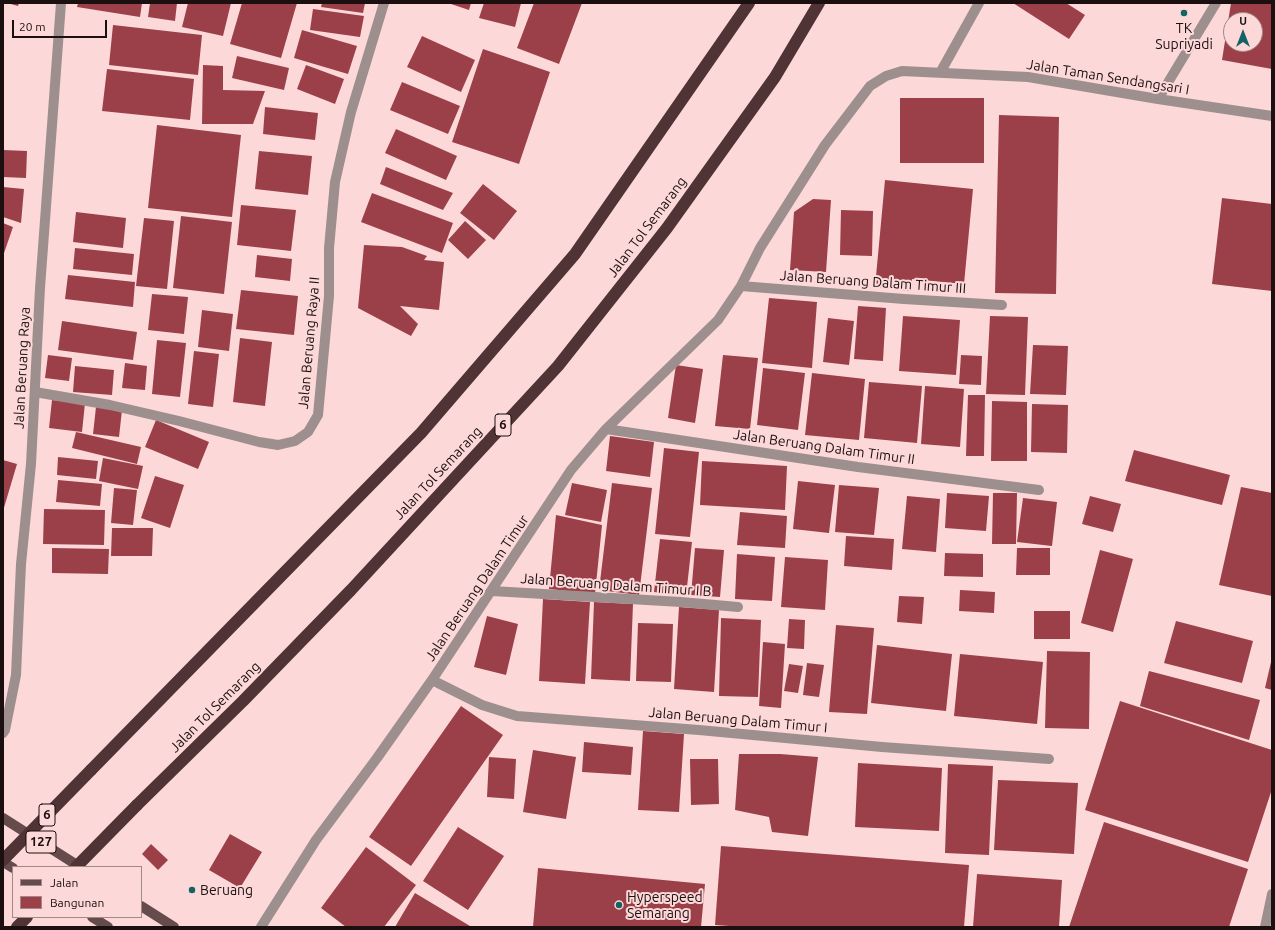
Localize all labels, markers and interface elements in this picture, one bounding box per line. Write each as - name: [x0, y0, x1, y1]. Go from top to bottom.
- marker: TK Supriyadi: [1179, 8, 1189, 18]
- scale bar: [14, 12, 109, 38]
- north arrow: [1223, 12, 1263, 52]
- text: U: [1239, 15, 1247, 27]
- text: 20 m: [19, 20, 46, 33]
- place label: TK Supriyadi: [1155, 20, 1213, 52]
- street label: Jalan Taman Sendangsari I: [1026, 56, 1190, 98]
- street label: Jalan Tol Semarang: [604, 174, 690, 280]
- street label: Jalan Beruang Dalam Timur III: [779, 267, 967, 297]
- street label: Jalan Beruang Raya II: [295, 276, 323, 410]
- street label: Jalan Beruang Raya: [10, 306, 34, 430]
- road number: 6: [495, 414, 511, 436]
- street label: Jalan Tol Semarang: [391, 423, 485, 523]
- street label: Jalan Beruang Dalam Timur II: [732, 426, 916, 468]
- street label: Jalan Beruang Dalam Timur: [422, 512, 532, 664]
- street label: Jalan Beruang Dalam Timur I B: [520, 570, 712, 600]
- street label: Jalan Tol Semarang: [166, 658, 264, 756]
- street label: Jalan Beruang Dalam Timur I: [648, 704, 828, 736]
- road number: 6: [39, 804, 55, 826]
- road number: 127: [26, 831, 56, 853]
- legend: [12, 866, 142, 918]
- text: Jalan: [50, 876, 78, 889]
- place label: Beruang: [200, 882, 253, 898]
- marker: Beruang: [187, 885, 197, 895]
- place label: Hyperspeed Semarang: [627, 889, 703, 922]
- text: Bangunan: [50, 896, 104, 909]
- marker: Hyperspeed Semarang: [614, 900, 624, 910]

